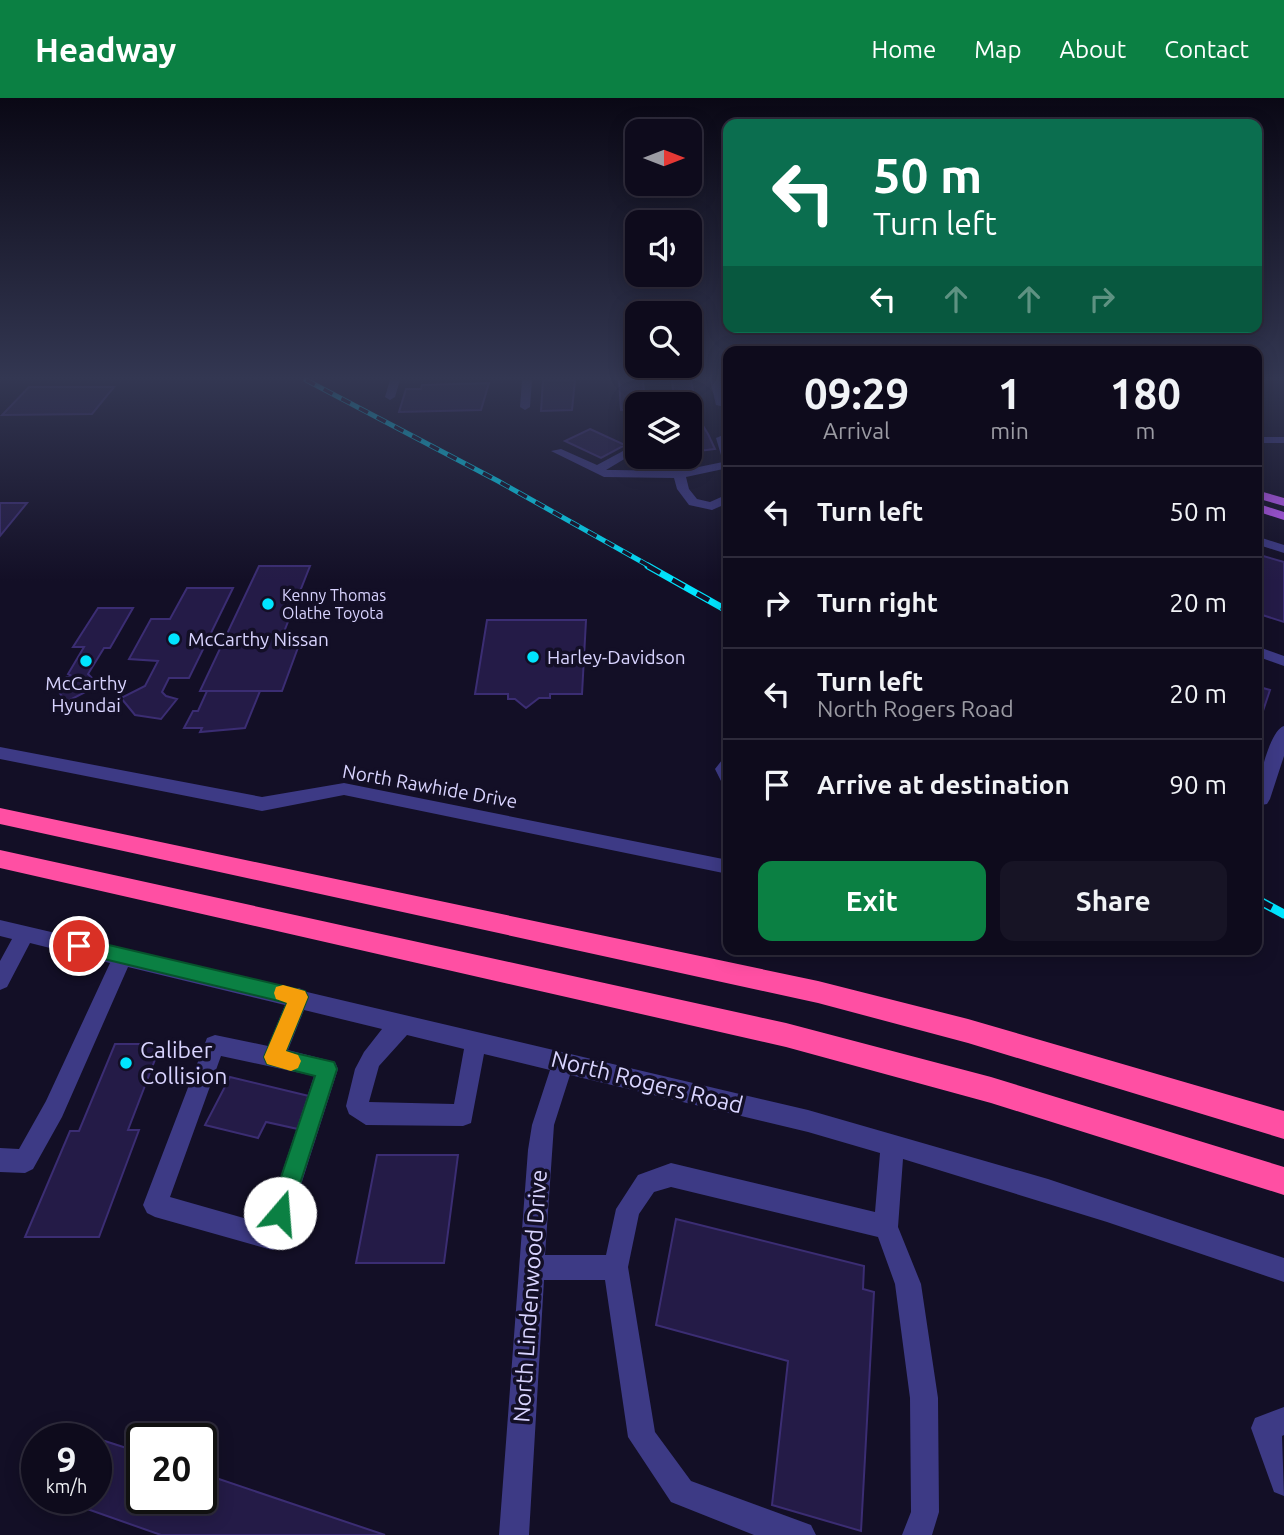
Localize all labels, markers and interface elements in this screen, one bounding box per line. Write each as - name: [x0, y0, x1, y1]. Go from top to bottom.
- text: Headway: [35, 31, 176, 68]
- text: Home: [871, 36, 936, 63]
- text: Map: [974, 36, 1021, 63]
- text: About: [1059, 36, 1126, 63]
- text: Contact: [1164, 36, 1249, 63]
- north arrow: [625, 119, 702, 196]
- map controls: [625, 119, 702, 469]
- icon: left: [758, 147, 849, 238]
- text: 50 m: [873, 147, 982, 202]
- text: Turn left: [873, 205, 997, 241]
- button: sound: [625, 210, 702, 287]
- icon: left: [864, 280, 902, 318]
- icon: ahead: [937, 280, 975, 318]
- icon: ahead: [1010, 280, 1048, 318]
- icon: right: [1083, 280, 1121, 318]
- button: search: [625, 301, 702, 378]
- text: 09:29: [804, 370, 909, 417]
- text: 1: [998, 370, 1021, 417]
- text: 180: [1110, 370, 1181, 417]
- button: layers: [625, 392, 702, 469]
- text: Arrival: [823, 418, 890, 443]
- text: min: [990, 418, 1029, 443]
- text: m: [1135, 418, 1155, 443]
- icon: left: [758, 493, 796, 531]
- text: Turn left: [817, 497, 923, 526]
- text: 50 m: [1169, 497, 1227, 526]
- icon: right: [758, 584, 796, 622]
- place label: Kenny Thomas Olathe Toyota: [282, 586, 386, 622]
- text: Turn right: [817, 588, 938, 617]
- text: 20 m: [1169, 588, 1227, 617]
- marker: Kenny Thomas Olathe Toyota: [260, 596, 276, 612]
- place label: McCarthy Nissan: [188, 628, 329, 650]
- marker: McCarthy Nissan: [166, 631, 182, 647]
- place label: Harley-Davidson: [547, 646, 686, 668]
- marker: Harley-Davidson: [525, 649, 541, 665]
- marker: McCarthy Hyundai: [78, 653, 94, 669]
- text: Turn left: [817, 667, 923, 696]
- place label: McCarthy Hyundai: [45, 672, 127, 716]
- icon: left: [758, 675, 796, 713]
- text: 20 m: [1169, 679, 1227, 708]
- text: North Rogers Road: [817, 696, 1014, 721]
- street label: North Rawhide Drive: [341, 760, 519, 812]
- icon: arrive: [758, 766, 796, 804]
- text: Arrive at destination: [817, 770, 1070, 799]
- text: 90 m: [1169, 770, 1227, 799]
- button: Exit: [758, 861, 986, 941]
- button: Share: [1000, 861, 1227, 941]
- pin: [49, 916, 109, 976]
- icon: arrive: [60, 927, 98, 965]
- place label: Caliber Collision: [140, 1037, 227, 1088]
- street label: North Rogers Road: [549, 1046, 746, 1117]
- marker: Caliber Collision: [118, 1055, 134, 1071]
- street label: North Lindenwood Drive: [508, 1169, 551, 1423]
- position arrow: [243, 1176, 317, 1250]
- speed limit sign: 20: [126, 1423, 217, 1514]
- text: 9: [57, 1439, 76, 1479]
- text: km/h: [46, 1476, 87, 1496]

